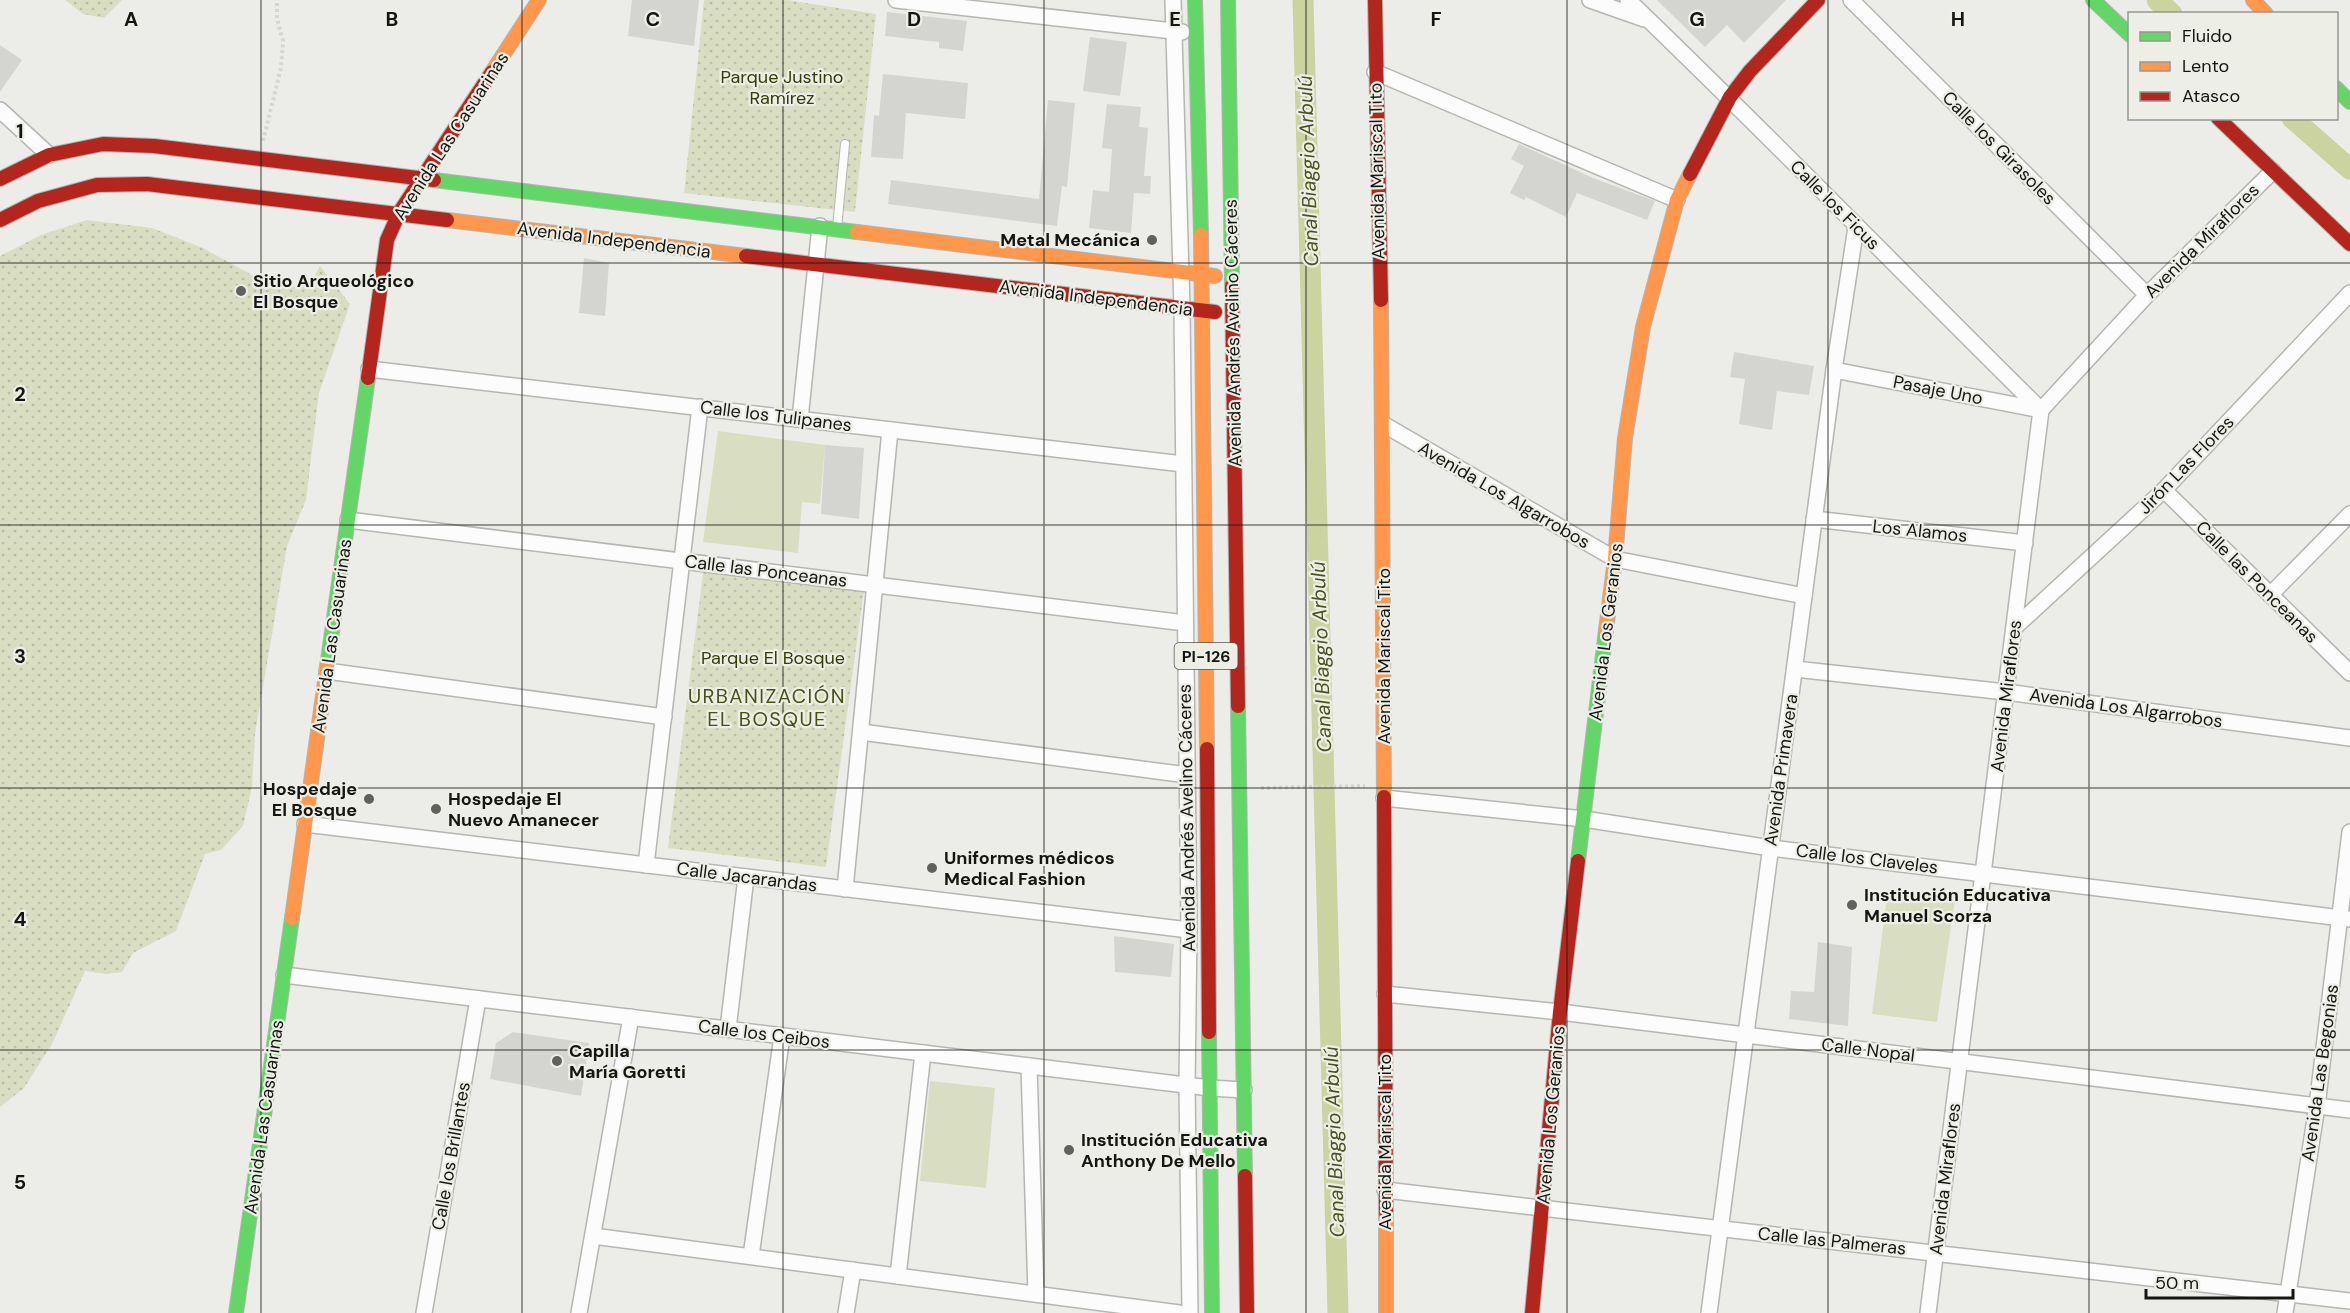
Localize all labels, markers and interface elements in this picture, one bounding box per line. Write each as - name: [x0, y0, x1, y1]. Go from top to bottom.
- text: A: [124, 6, 138, 32]
- text: B: [386, 6, 398, 32]
- text: C: [646, 6, 660, 32]
- text: D: [907, 6, 921, 32]
- text: E: [1169, 6, 1181, 32]
- text: F: [1430, 6, 1442, 32]
- text: G: [1689, 6, 1705, 32]
- text: H: [1951, 6, 1965, 32]
- legend: [2128, 12, 2338, 120]
- text: Fluido: [2182, 24, 2232, 48]
- street label: Avenida Las Casuarinas: [388, 47, 514, 225]
- text: Lento: [2182, 54, 2229, 78]
- park label: Parque Justino Ramírez: [720, 65, 844, 110]
- water label: Canal Biaggio Arbulú: [1292, 75, 1324, 267]
- street label: Avenida Mariscal Tito: [1363, 83, 1391, 259]
- text: Atasco: [2182, 84, 2240, 108]
- street label: Calle los Girasoles: [1937, 86, 2061, 210]
- text: 1: [16, 118, 24, 144]
- street label: Calle los Ficus: [1785, 155, 1885, 255]
- street label: Avenida Miraflores: [2139, 178, 2265, 304]
- street label: Avenida Andrés Avelino Cáceres: [1219, 199, 1247, 467]
- street label: Avenida Independencia: [516, 216, 712, 264]
- place label: Metal Mecánica: [1000, 228, 1140, 252]
- marker: Metal Mecánica: [1145, 233, 1159, 247]
- place label: Sitio Arqueológico El Bosque: [253, 269, 414, 314]
- street label: Avenida Independencia: [998, 274, 1194, 322]
- marker: Sitio Arqueológico El Bosque: [234, 284, 248, 298]
- street label: Pasaje Uno: [1891, 370, 1985, 410]
- text: 2: [14, 381, 26, 407]
- street label: Calle los Tulipanes: [699, 395, 853, 437]
- street label: Jirón Las Flores: [2133, 410, 2239, 520]
- street label: Avenida Los Algarrobos: [1414, 436, 1594, 554]
- street label: Los Alamos: [1871, 514, 1969, 548]
- street label: Calle las Ponceanas: [2191, 516, 2323, 648]
- street label: Avenida Las Casuarinas: [306, 537, 358, 735]
- street label: Avenida Los Geranios: [1583, 542, 1629, 722]
- street label: Calle las Ponceanas: [683, 549, 849, 593]
- water label: Canal Biaggio Arbulú: [1305, 561, 1337, 753]
- street label: Avenida Mariscal Tito: [1372, 568, 1396, 744]
- street label: Avenida Miraflores: [1985, 619, 2027, 773]
- text: 3: [14, 643, 26, 669]
- road number: PI-126: [1174, 643, 1238, 669]
- park label: Parque El Bosque: [701, 646, 845, 670]
- district label: URBANIZACIÓN EL BOSQUE: [688, 683, 846, 732]
- street label: Avenida Los Algarrobos: [2028, 683, 2224, 733]
- street label: Avenida Andrés Avelino Cáceres: [1173, 684, 1201, 952]
- street label: Avenida Primavera: [1758, 692, 1804, 848]
- place label: Hospedaje El Bosque: [263, 777, 357, 822]
- place label: Hospedaje El Nuevo Amanecer: [448, 787, 599, 832]
- marker: Hospedaje El Bosque: [362, 792, 376, 806]
- marker: Hospedaje El Nuevo Amanecer: [429, 802, 443, 816]
- street label: Calle los Claveles: [1794, 838, 1940, 880]
- place label: Uniformes médicos Medical Fashion: [944, 846, 1115, 891]
- street label: Calle Jacarandas: [675, 856, 819, 898]
- marker: Uniformes médicos Medical Fashion: [925, 861, 939, 875]
- place label: Institución Educativa Manuel Scorza: [1864, 883, 2051, 928]
- marker: Institución Educativa Manuel Scorza: [1845, 898, 1859, 912]
- text: 4: [14, 906, 27, 932]
- street label: Avenida Las Begonias: [2296, 983, 2344, 1163]
- street label: Calle los Ceibos: [697, 1014, 831, 1054]
- street label: Avenida Las Casuarinas: [238, 1018, 290, 1216]
- street label: Avenida Los Geranios: [1531, 1025, 1571, 1205]
- street label: Calle Nopal: [1820, 1032, 1916, 1068]
- place label: Capilla María Goretti: [569, 1039, 686, 1084]
- water label: Canal Biaggio Arbulú: [1318, 1046, 1350, 1238]
- marker: Capilla María Goretti: [550, 1054, 564, 1068]
- street label: Avenida Mariscal Tito: [1373, 1054, 1397, 1230]
- street label: Calle los Brillantes: [426, 1080, 476, 1232]
- street label: Avenida Miraflores: [1924, 1102, 1966, 1256]
- place label: Institución Educativa Anthony De Mello: [1081, 1128, 1268, 1173]
- marker: Institución Educativa Anthony De Mello: [1062, 1143, 1076, 1157]
- text: 5: [14, 1169, 26, 1195]
- street label: Calle las Palmeras: [1757, 1221, 1907, 1261]
- scale bar: [2146, 1262, 2293, 1300]
- text: 50 m: [2155, 1271, 2199, 1295]

